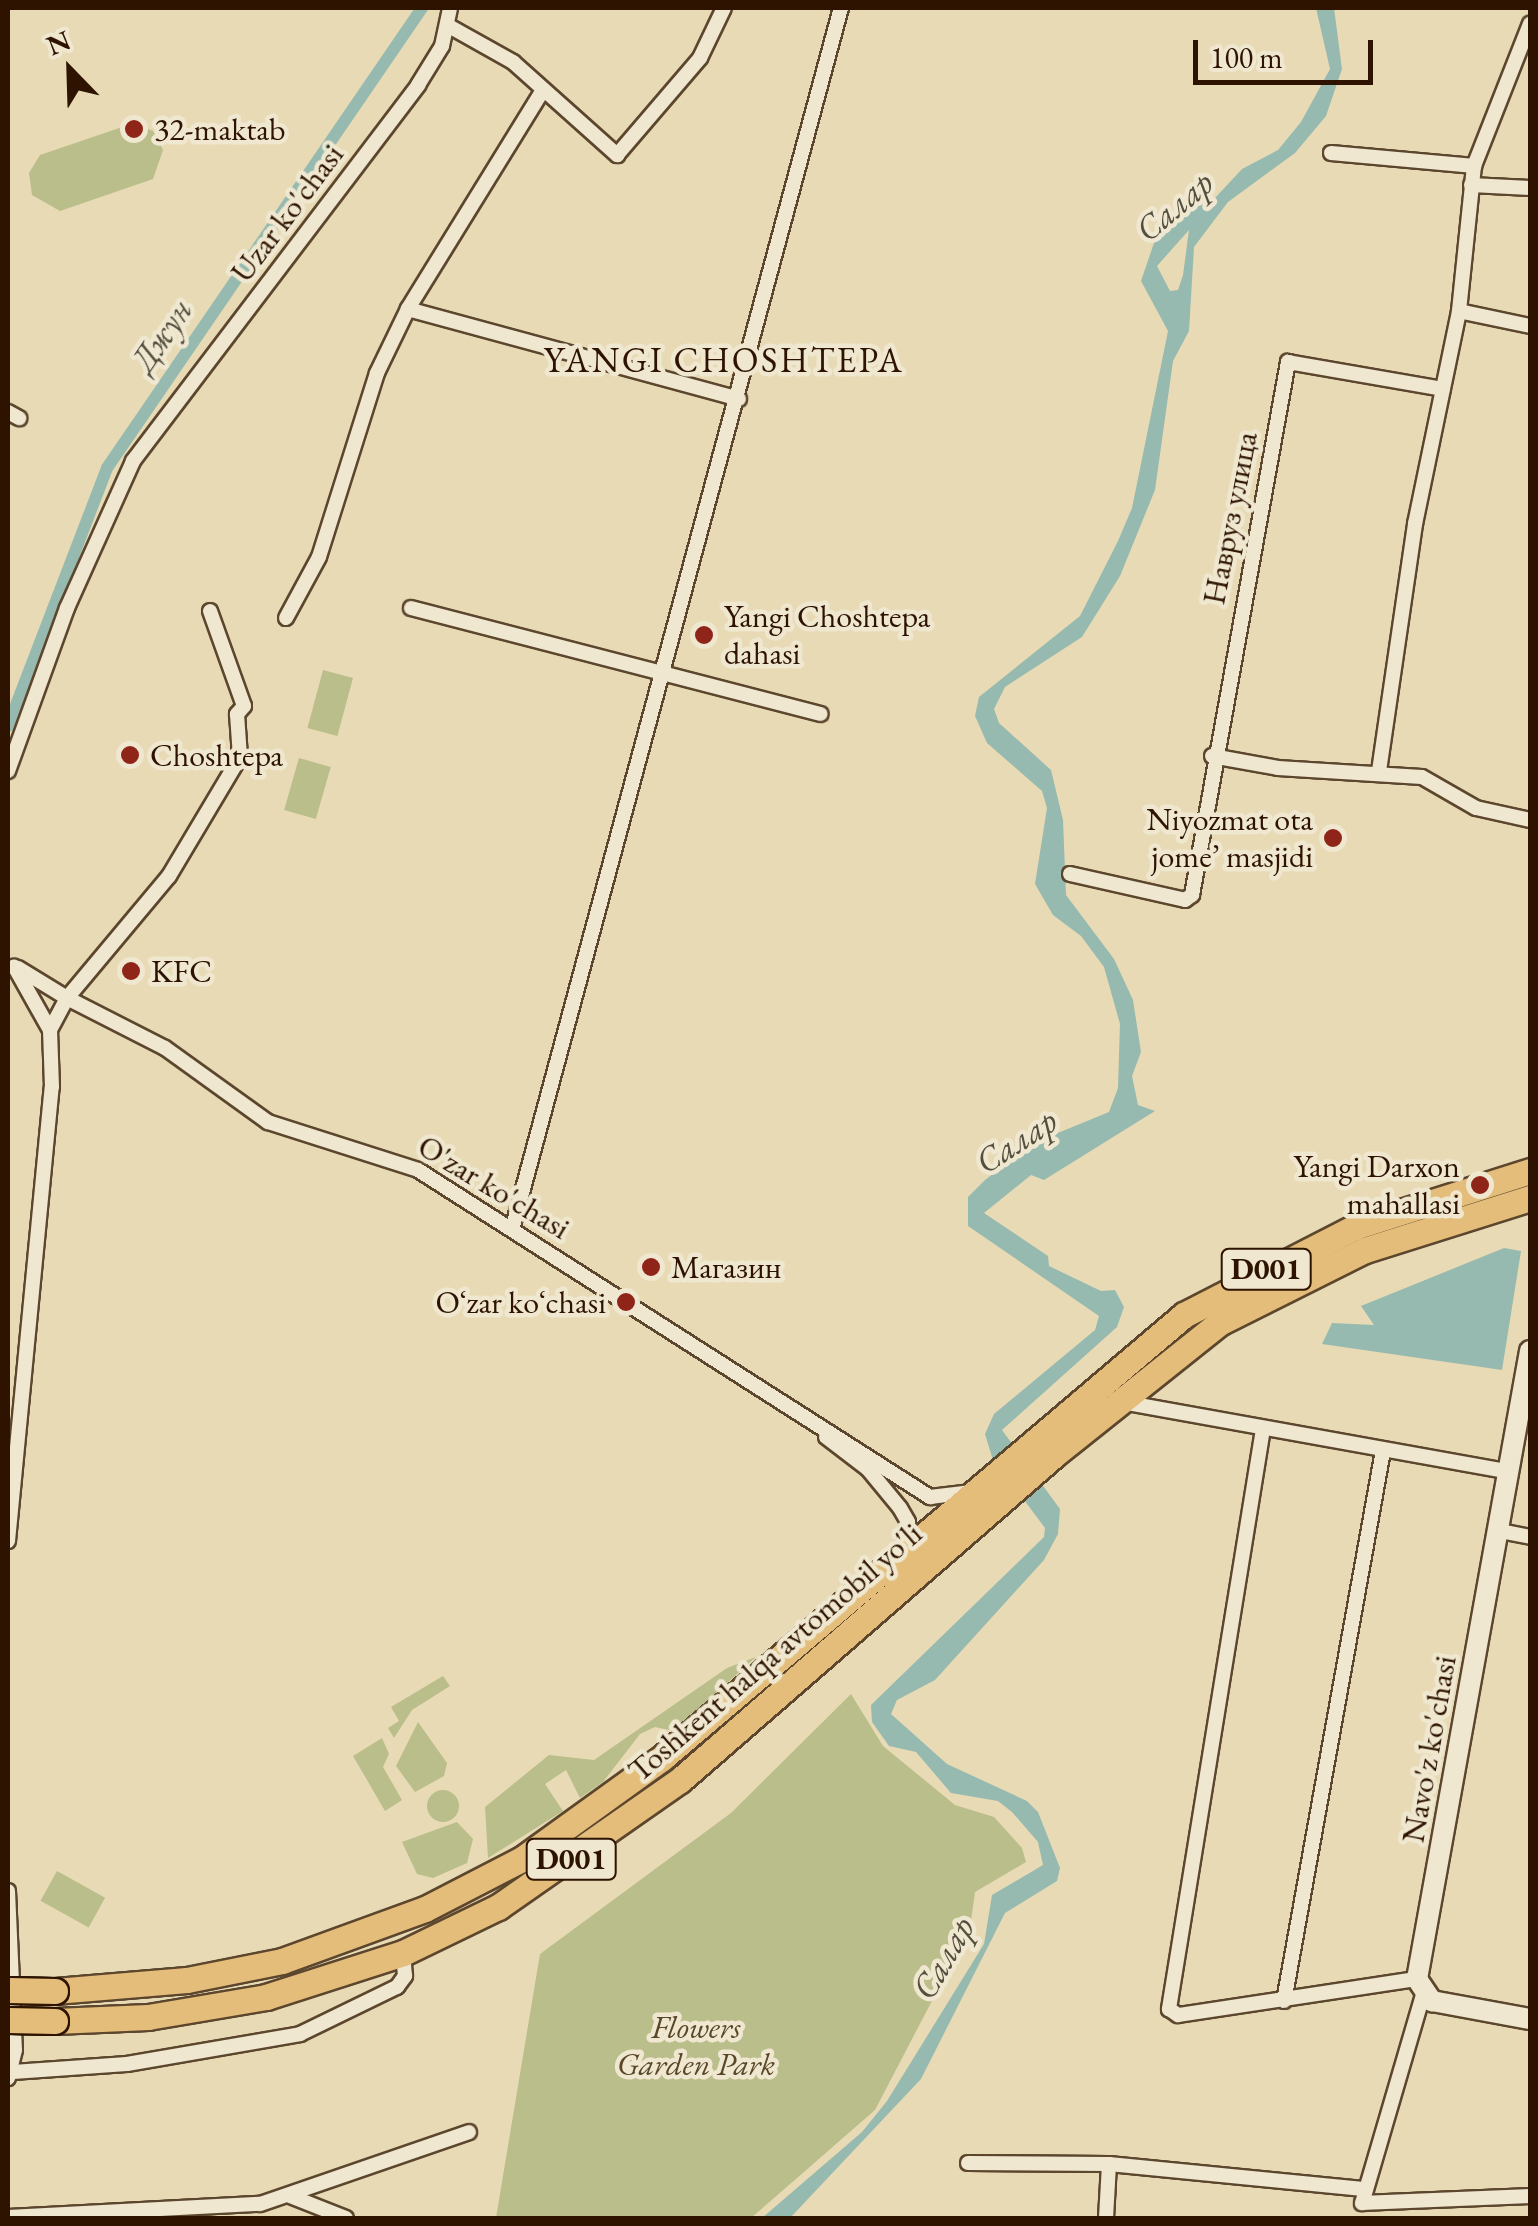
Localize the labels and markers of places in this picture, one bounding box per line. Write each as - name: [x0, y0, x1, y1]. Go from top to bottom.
- place label: 32-maktab: [154, 110, 285, 148]
- marker: 32-maktab: [123, 118, 145, 140]
- place label: Yangi Choshtepa dahasi: [724, 598, 930, 673]
- marker: Yangi Choshtepa dahasi: [693, 624, 715, 646]
- place label: Choshtepa: [150, 736, 283, 774]
- marker: Choshtepa: [119, 744, 141, 766]
- place label: Niyozmat ota jome’ masjidi: [1146, 801, 1313, 876]
- marker: Niyozmat ota jome’ masjidi: [1322, 827, 1344, 849]
- place label: KFC: [151, 952, 212, 990]
- marker: KFC: [120, 960, 142, 982]
- place label: Yangi Darxon mahallasi: [1294, 1148, 1460, 1223]
- marker: Yangi Darxon mahallasi: [1469, 1174, 1491, 1196]
- place label: Магазин: [671, 1248, 782, 1286]
- marker: Магазин: [640, 1256, 662, 1278]
- place label: Oʻzar koʻchasi: [436, 1283, 606, 1321]
- marker: Oʻzar koʻchasi: [615, 1291, 637, 1313]

